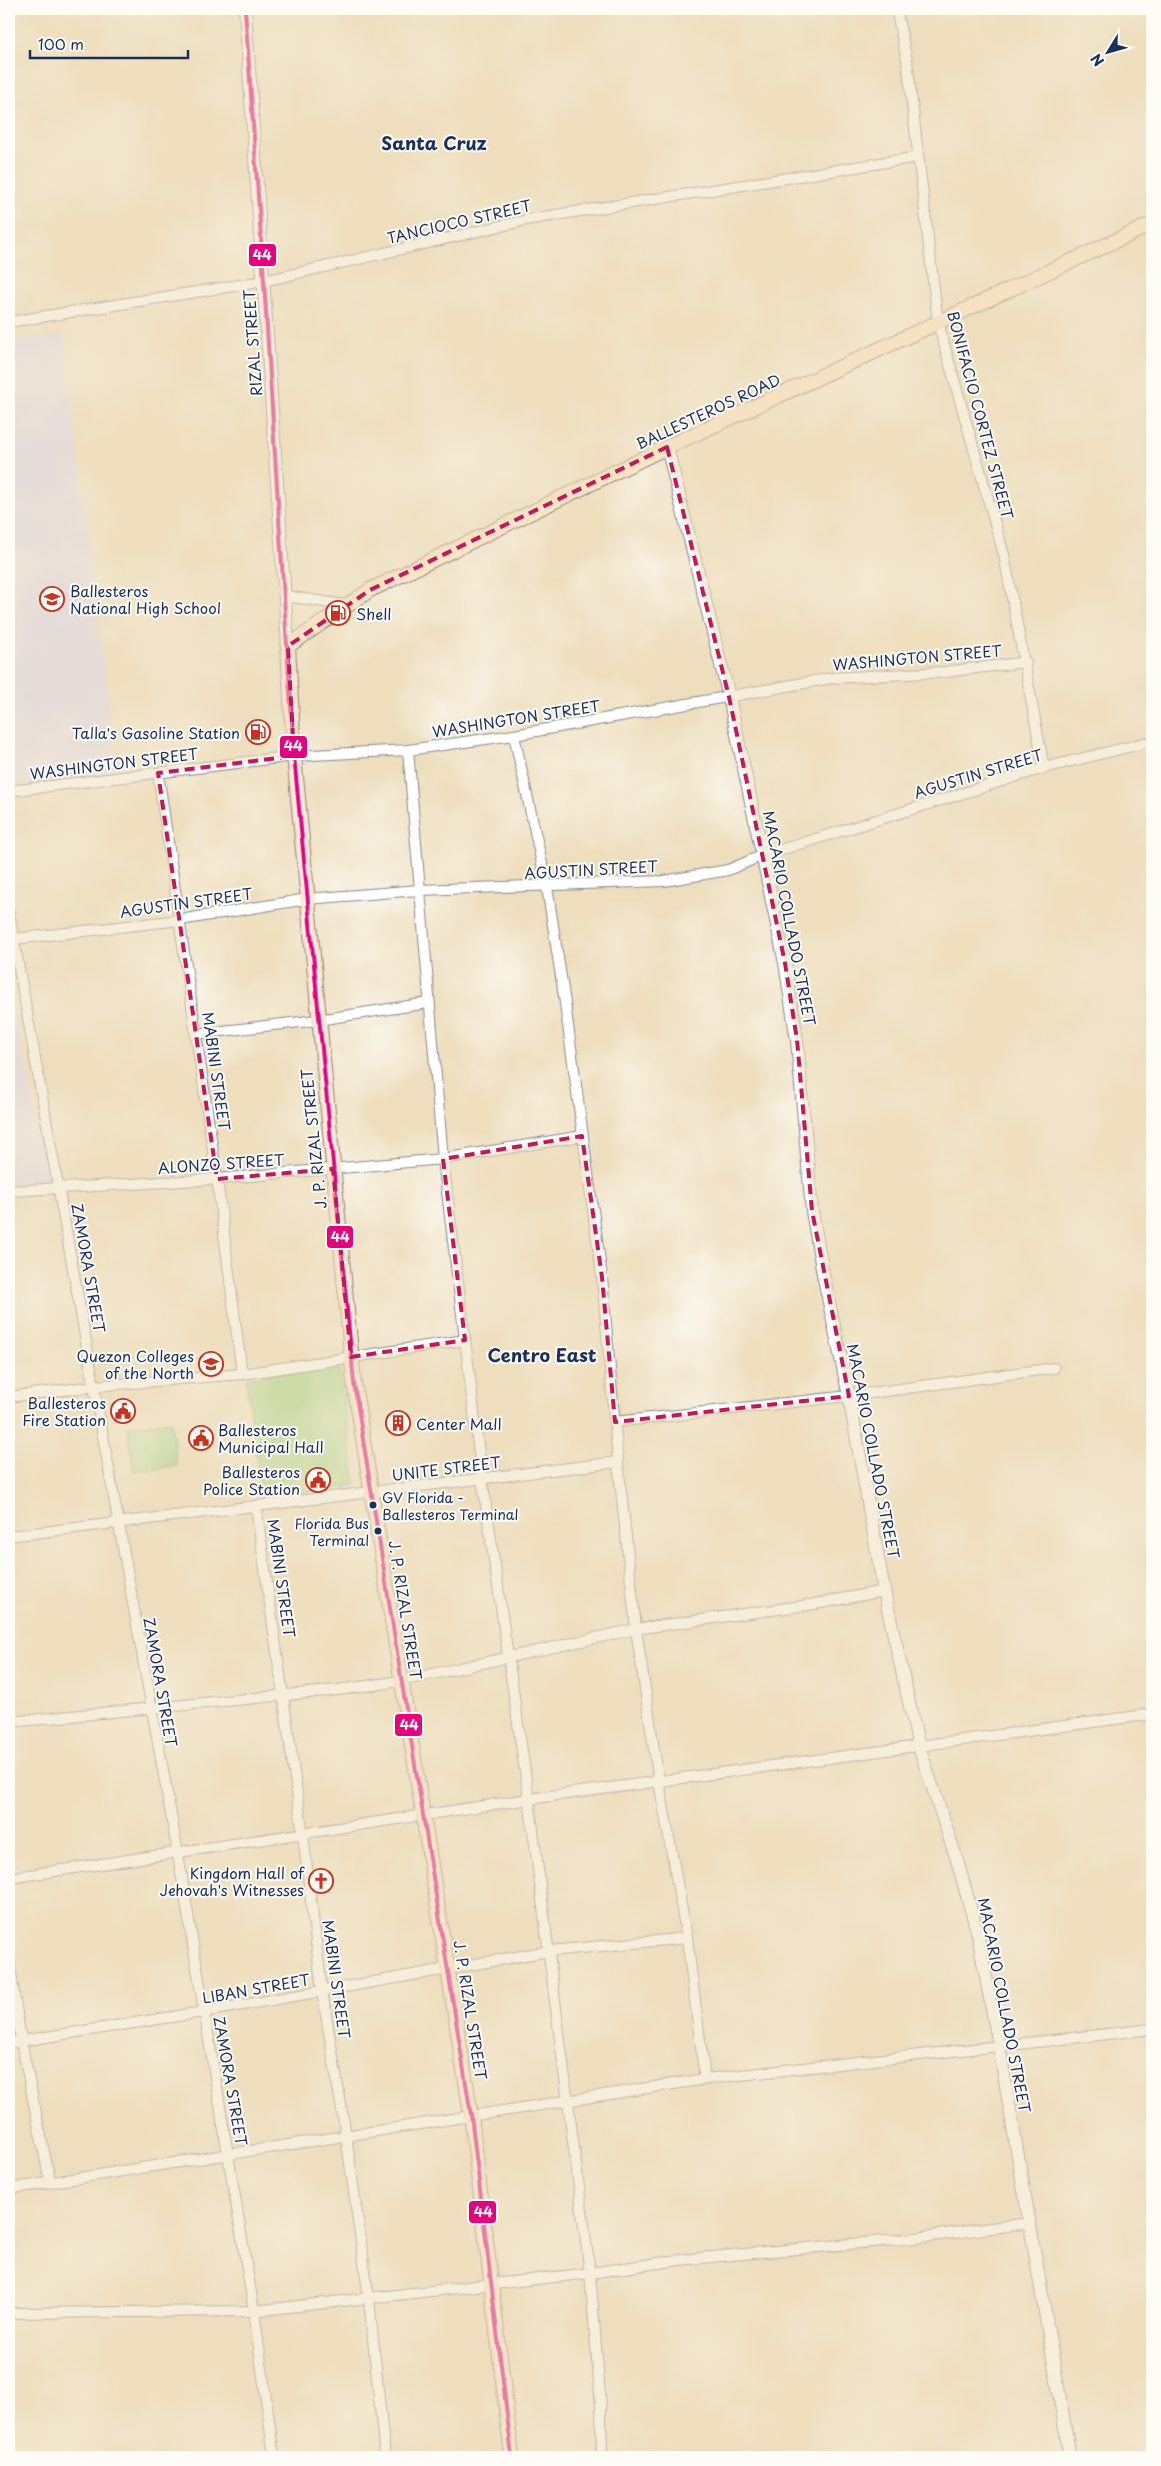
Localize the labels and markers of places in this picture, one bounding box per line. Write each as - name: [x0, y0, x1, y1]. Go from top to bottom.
- place label: Ballesteros National High School: [70, 579, 221, 619]
- school or university icon: Ballesteros National High School: [39, 586, 65, 612]
- fuel station icon: Shell: [325, 600, 351, 626]
- place label: Shell: [356, 602, 391, 625]
- fuel station icon: Talla's Gasoline Station: [245, 719, 271, 745]
- place label: Talla's Gasoline Station: [72, 721, 240, 744]
- place label: Quezon Colleges of the North: [77, 1344, 194, 1384]
- school or university icon: Quezon Colleges of the North: [198, 1351, 224, 1377]
- place label: Ballesteros Fire Station: [22, 1391, 106, 1431]
- public building icon: Ballesteros Fire Station: [110, 1398, 136, 1424]
- building icon: Center Mall: [385, 1410, 411, 1436]
- place label: Center Mall: [416, 1412, 502, 1435]
- place label: Ballesteros Municipal Hall: [218, 1418, 324, 1458]
- public building icon: Ballesteros Municipal Hall: [188, 1425, 214, 1451]
- place label: Ballesteros Police Station: [203, 1460, 300, 1500]
- public building icon: Ballesteros Police Station: [305, 1467, 331, 1493]
- place label: GV Florida - Ballesteros Terminal: [382, 1487, 518, 1525]
- marker: GV Florida - Ballesteros Terminal: [368, 1500, 378, 1510]
- place label: Florida Bus Terminal: [294, 1513, 369, 1551]
- marker: Florida Bus Terminal: [373, 1526, 383, 1536]
- place label: Kingdom Hall of Jehovah's Witnesses: [160, 1861, 305, 1901]
- church icon: Kingdom Hall of Jehovah's Witnesses: [308, 1868, 334, 1894]

